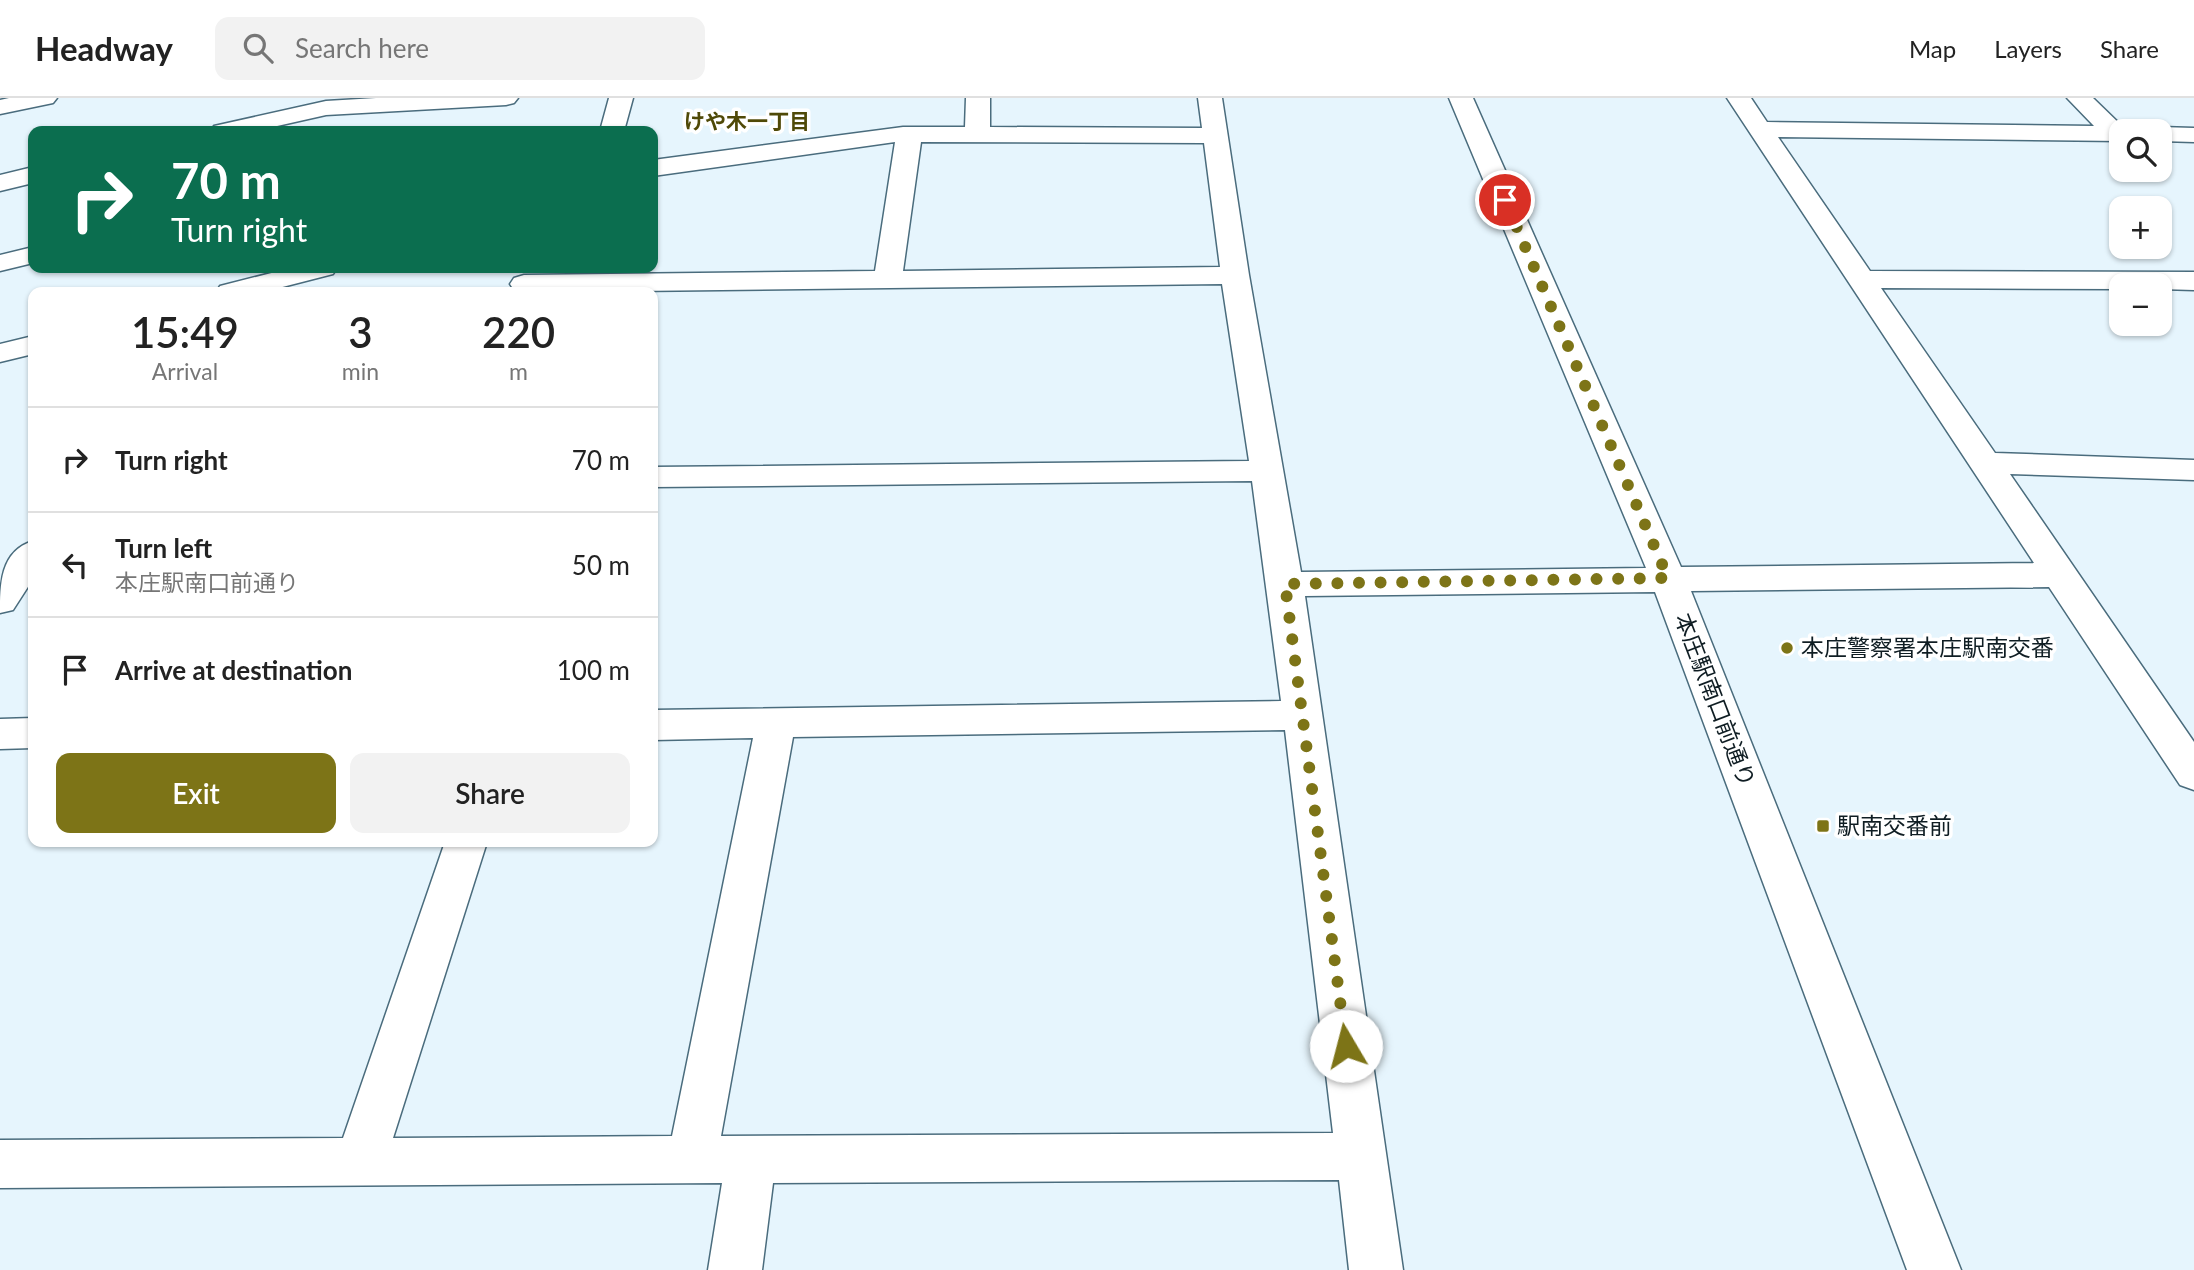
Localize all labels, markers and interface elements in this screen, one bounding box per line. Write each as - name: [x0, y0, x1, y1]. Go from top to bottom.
- search box: [215, 17, 705, 80]
- text: Headway: [35, 28, 173, 68]
- icon: search: [239, 29, 277, 67]
- text: Search here: [295, 32, 429, 64]
- text: Map: [1909, 34, 1956, 63]
- text: Layers: [1994, 34, 2062, 63]
- text: Share: [2100, 34, 2159, 63]
- district label: けや木一丁目: [684, 108, 810, 133]
- map controls: [2109, 119, 2172, 336]
- button: search: [2109, 119, 2172, 182]
- text: 70 m: [171, 151, 281, 209]
- icon: right: [56, 154, 147, 245]
- pin: [1475, 170, 1535, 230]
- icon: arrive: [1486, 181, 1524, 219]
- button: +: [2109, 196, 2172, 259]
- text: Turn right: [171, 210, 307, 249]
- button: −: [2109, 273, 2172, 336]
- text: 15:49: [131, 307, 239, 357]
- text: 3: [348, 307, 373, 357]
- text: 220: [482, 307, 555, 357]
- text: Arrival: [152, 357, 218, 385]
- text: min: [342, 357, 379, 385]
- text: m: [509, 357, 528, 385]
- icon: right: [56, 441, 94, 479]
- text: Turn right: [115, 444, 228, 476]
- text: 70 m: [572, 444, 630, 476]
- text: Turn left: [115, 532, 212, 564]
- icon: left: [56, 546, 94, 584]
- text: 50 m: [572, 549, 630, 581]
- text: 本庄駅南口前通り: [115, 568, 299, 596]
- street label: 本庄駅南口前通り: [1670, 609, 1762, 791]
- place label: 本庄警察署本庄駅南交番: [1801, 633, 2054, 661]
- marker: 本庄警察署本庄駅南交番: [1779, 640, 1795, 656]
- icon: arrive: [56, 651, 94, 689]
- text: Arrive at destination: [115, 654, 352, 686]
- text: 100 m: [557, 654, 630, 686]
- button: Exit: [56, 753, 336, 833]
- button: Share: [350, 753, 630, 833]
- place label: 駅南交番前: [1837, 811, 1952, 839]
- marker: 駅南交番前: [1815, 818, 1831, 834]
- position arrow: [1309, 1009, 1383, 1083]

